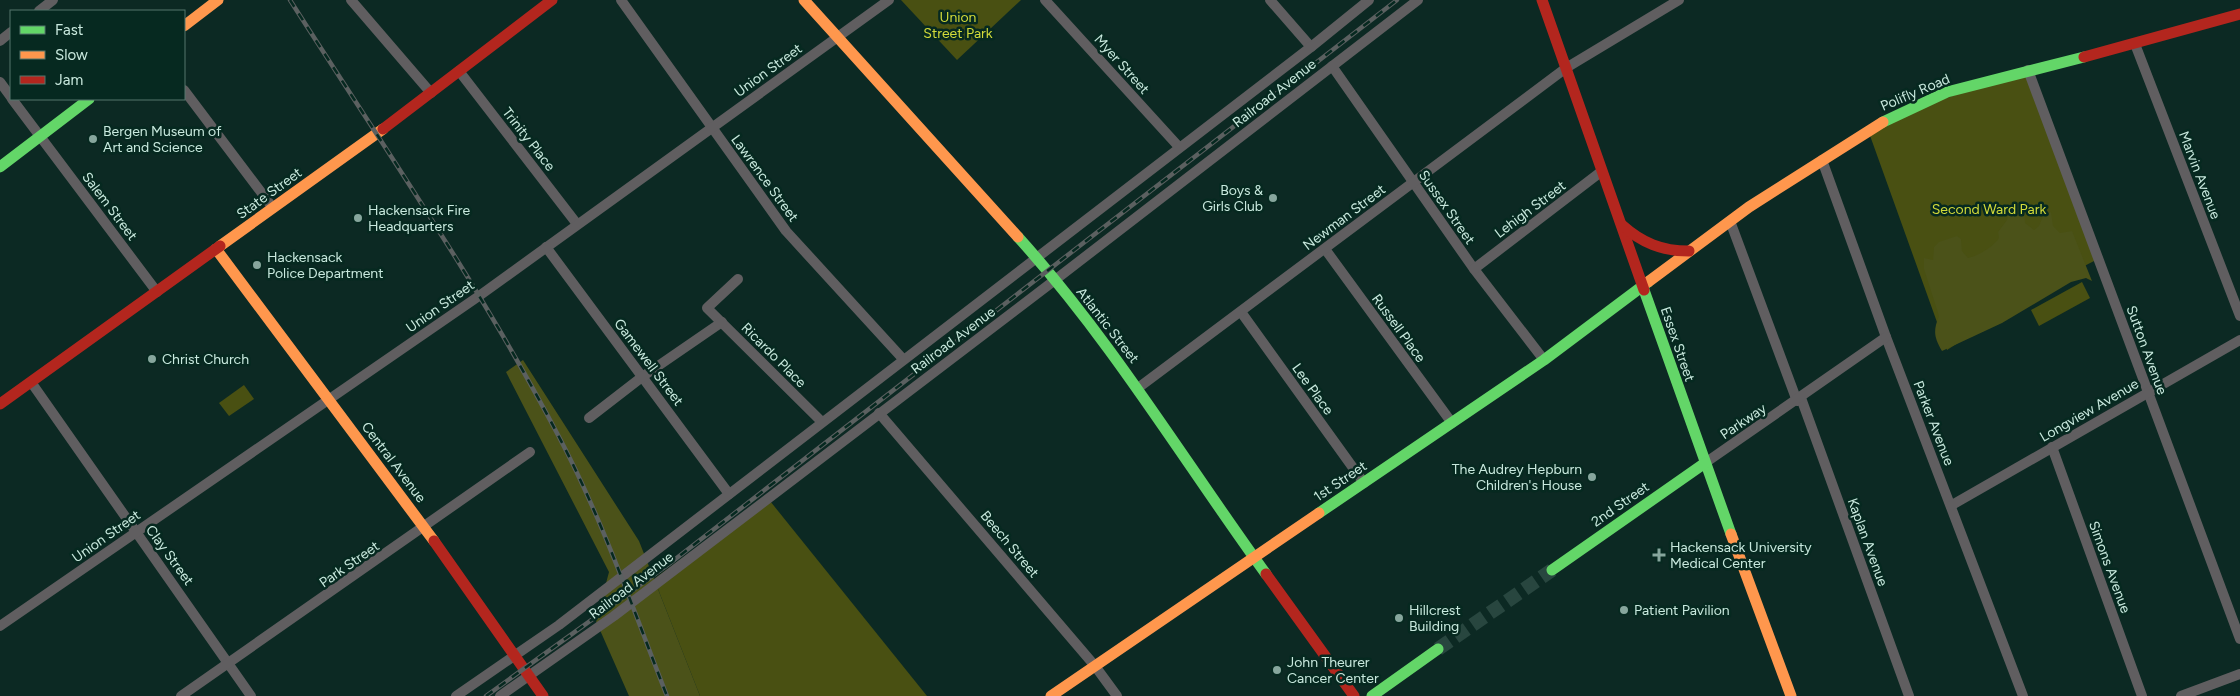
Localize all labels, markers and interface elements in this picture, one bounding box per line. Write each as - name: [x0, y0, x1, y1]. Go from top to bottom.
- park label: Union Street Park: [923, 9, 993, 42]
- legend: [10, 10, 185, 100]
- text: Fast: [55, 21, 84, 39]
- street label: Myer Street: [1091, 31, 1153, 98]
- street label: Union Street: [731, 40, 805, 101]
- text: Slow: [55, 46, 88, 64]
- street label: Railroad Avenue: [1229, 55, 1320, 131]
- street label: Polifly Road: [1878, 70, 1952, 115]
- text: Jam: [55, 71, 83, 89]
- street label: Trinity Place: [499, 104, 559, 175]
- place label: Bergen Museum of Art and Science: [103, 123, 222, 156]
- street label: Marvin Avenue: [2175, 129, 2224, 222]
- street label: Lawrence Street: [727, 131, 802, 225]
- marker: Bergen Museum of Art and Science: [87, 133, 99, 145]
- street label: State Street: [233, 164, 305, 223]
- street label: Sussex Street: [1415, 167, 1478, 248]
- street label: Salem Street: [78, 169, 141, 244]
- street label: Lehigh Street: [1491, 177, 1569, 242]
- street label: Newman Street: [1300, 181, 1389, 254]
- place label: Boys & Girls Club: [1202, 182, 1263, 215]
- marker: Boys & Girls Club: [1267, 192, 1279, 204]
- park label: Second Ward Park: [1932, 201, 2046, 218]
- place label: Hackensack Fire Headquarters: [368, 202, 470, 235]
- marker: Hackensack Fire Headquarters: [352, 212, 364, 224]
- place label: Hackensack Police Department: [267, 249, 383, 282]
- marker: Hackensack Police Department: [251, 259, 263, 271]
- street label: Union Street: [403, 277, 478, 336]
- street label: Atlantic Street: [1073, 284, 1142, 367]
- street label: Russell Place: [1368, 291, 1429, 366]
- street label: Railroad Avenue: [908, 303, 999, 378]
- street label: Sutton Avenue: [2123, 303, 2171, 397]
- street label: Essex Street: [1657, 304, 1698, 384]
- street label: Gamewell Street: [610, 315, 687, 409]
- street label: Ricardo Place: [738, 319, 810, 392]
- place label: Christ Church: [162, 351, 249, 368]
- marker: Christ Church: [146, 353, 158, 365]
- street label: Lee Place: [1288, 360, 1337, 419]
- street label: Longview Avenue: [2037, 375, 2142, 446]
- street label: Parker Avenue: [1910, 378, 1958, 468]
- street label: Parkway: [1717, 400, 1770, 443]
- street label: Central Avenue: [358, 419, 430, 506]
- street label: 1st Street: [1311, 458, 1370, 505]
- place label: The Audrey Hepburn Children's House: [1452, 461, 1582, 494]
- marker: The Audrey Hepburn Children's House: [1586, 471, 1598, 483]
- street label: 2nd Street: [1588, 478, 1652, 530]
- street label: Kaplan Avenue: [1844, 496, 1891, 589]
- street label: Union Street: [69, 507, 144, 566]
- street label: Beech Street: [977, 507, 1042, 581]
- street label: Simons Avenue: [2085, 519, 2134, 616]
- street label: Clay Street: [142, 522, 197, 589]
- street label: Park Street: [316, 538, 383, 591]
- place label: Hackensack University Medical Center: [1670, 539, 1812, 572]
- street label: Railroad Avenue: [586, 548, 677, 623]
- marker: Hackensack University Medical Center: [1652, 548, 1666, 562]
- place label: Hillcrest Building: [1409, 602, 1461, 635]
- place label: Patient Pavilion: [1634, 602, 1730, 619]
- marker: Patient Pavilion: [1618, 604, 1630, 616]
- marker: Hillcrest Building: [1393, 612, 1405, 624]
- place label: John Theurer Cancer Center: [1287, 654, 1379, 687]
- marker: John Theurer Cancer Center: [1271, 664, 1283, 676]

